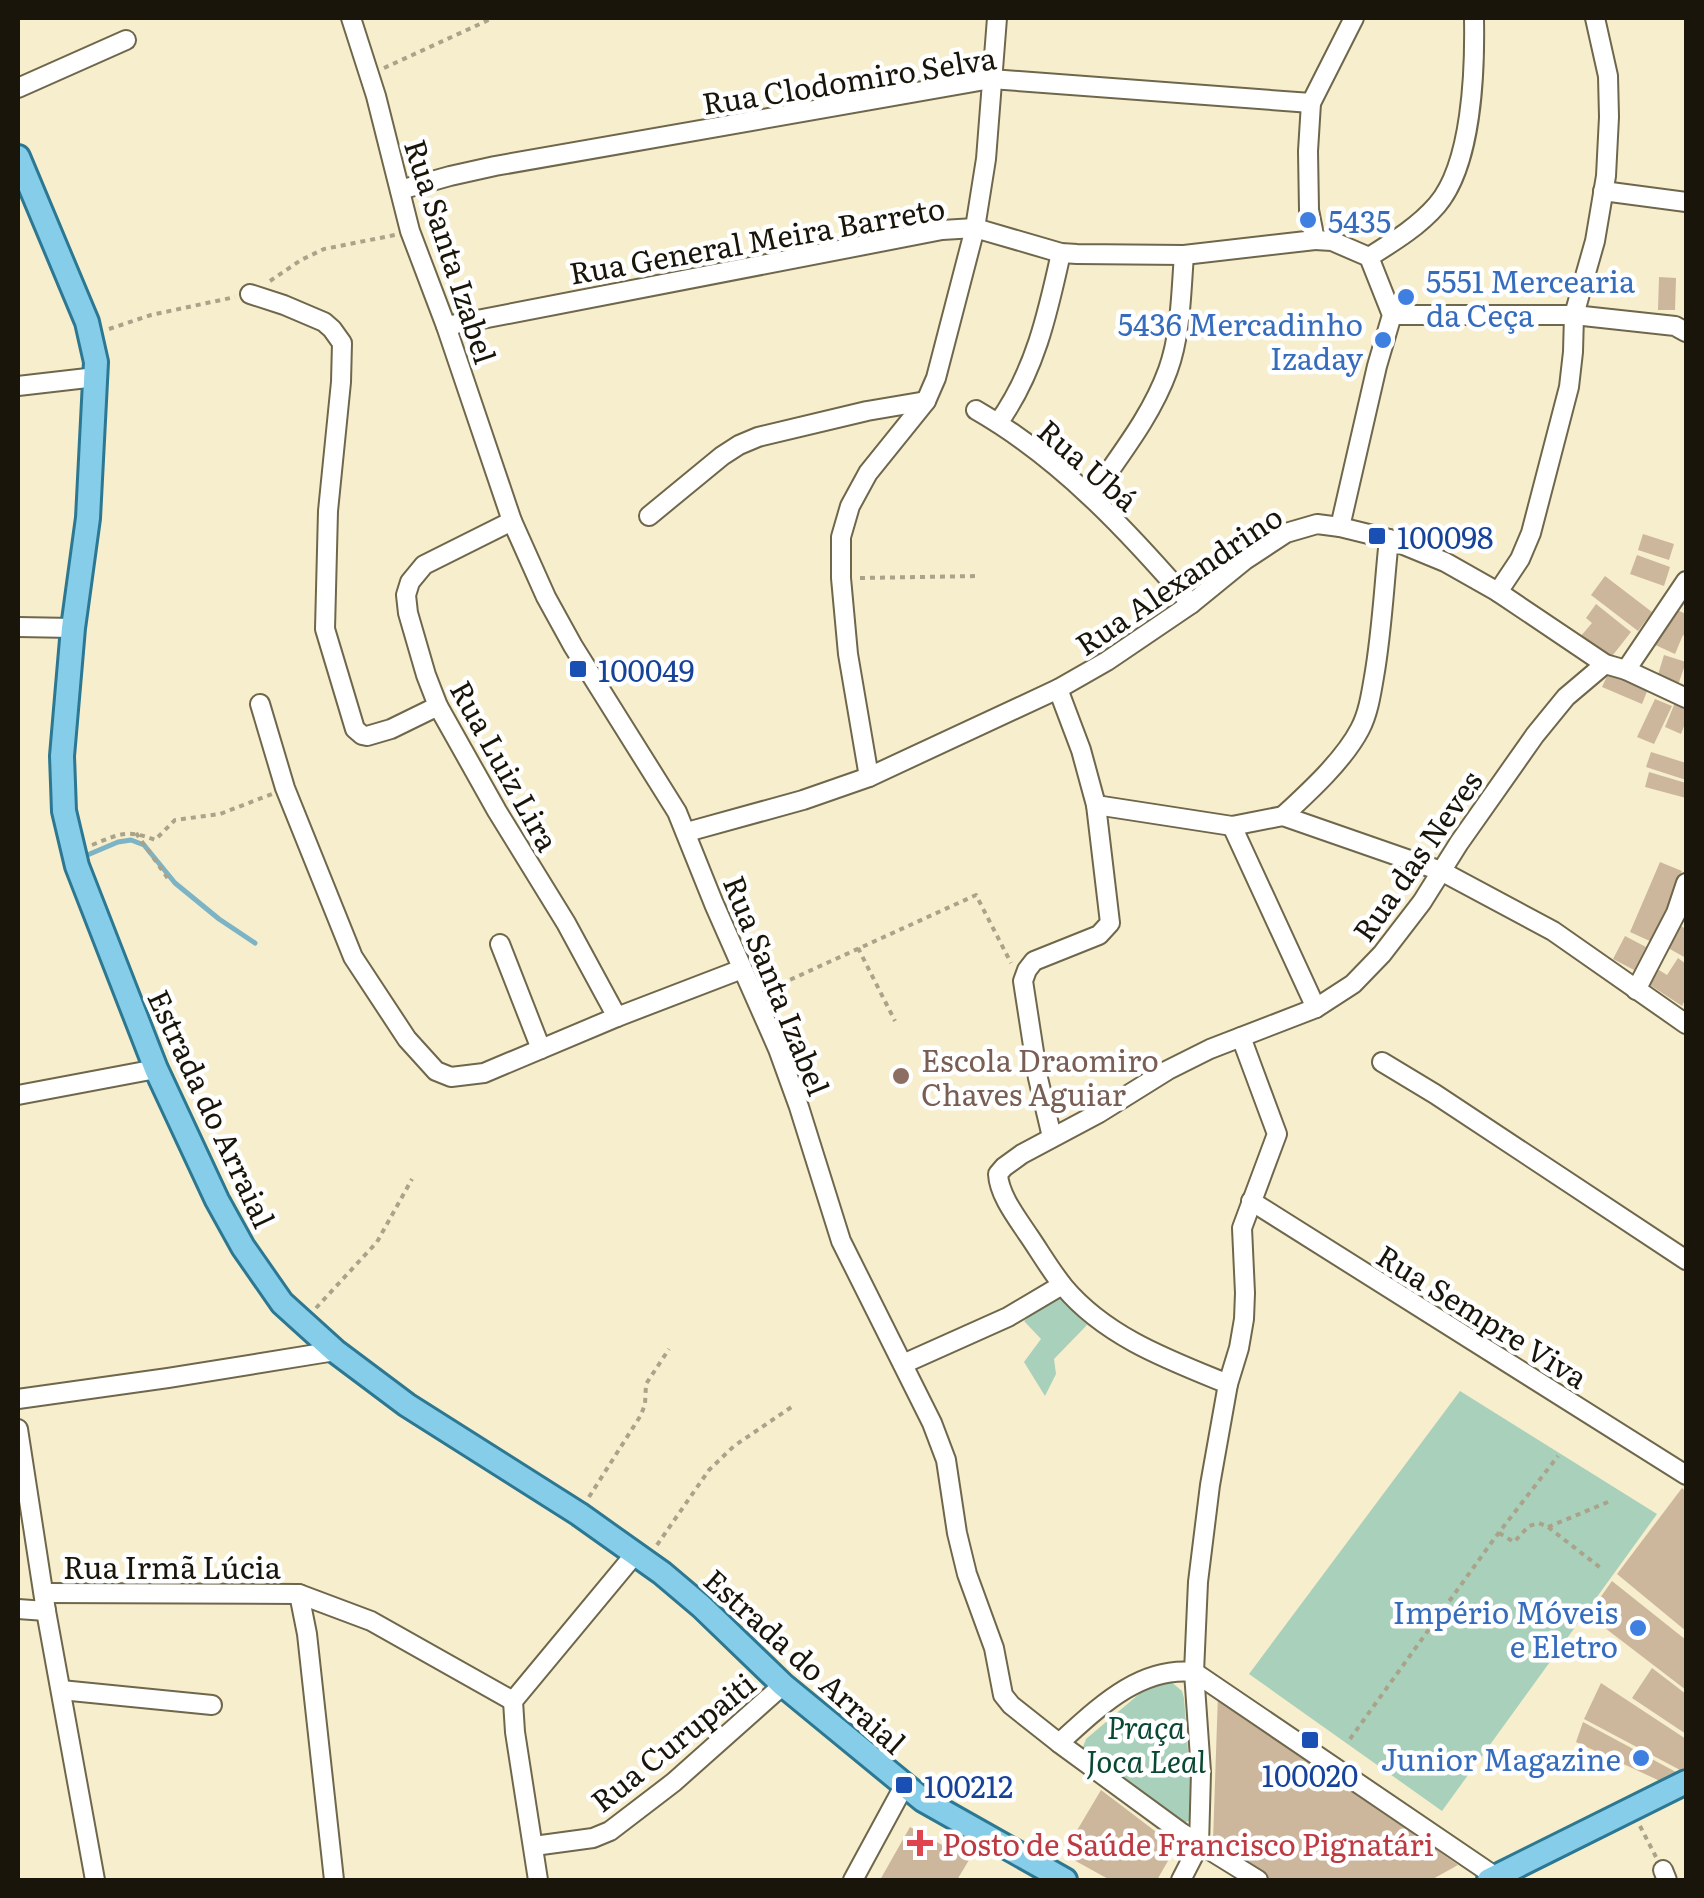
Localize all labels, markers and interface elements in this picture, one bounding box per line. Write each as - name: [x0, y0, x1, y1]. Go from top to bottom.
- street label: Rua Clodomiro Selva: [699, 34, 1000, 124]
- street label: Rua Santa Izabel: [395, 133, 509, 369]
- street label: Rua General Meira Barreto: [566, 184, 948, 294]
- place label: 5435: [1328, 198, 1391, 242]
- marker: 5435: [1297, 209, 1319, 231]
- place label: 5551 Mercearia da Ceça: [1426, 258, 1636, 336]
- marker: 5551 Mercearia da Ceça: [1395, 286, 1417, 308]
- place label: 5436 Mercadinho Izaday: [1118, 301, 1364, 379]
- marker: 5436 Mercadinho Izaday: [1372, 329, 1394, 351]
- street label: Rua Ubá: [1029, 408, 1149, 521]
- street label: Rua Alexandrino: [1066, 493, 1290, 665]
- place label: 100098: [1397, 514, 1493, 558]
- marker: 100098: [1366, 525, 1388, 547]
- place label: 100049: [598, 647, 694, 691]
- marker: 100049: [567, 658, 589, 680]
- street label: Rua Luiz Lira: [441, 672, 571, 859]
- street label: Rua das Neves: [1341, 761, 1491, 949]
- street label: Rua Santa Izabel: [714, 868, 842, 1102]
- street label: Estrada do Arraial: [138, 982, 288, 1234]
- place label: Escola Draomiro Chaves Aguiar: [921, 1037, 1159, 1115]
- marker: Escola Draomiro Chaves Aguiar: [890, 1065, 912, 1087]
- street label: Rua Sempre Viva: [1369, 1232, 1598, 1398]
- street label: Rua Irmã Lúcia: [63, 1544, 282, 1588]
- street label: Estrada do Arraial: [695, 1557, 917, 1763]
- place label: Império Móveis e Eletro: [1393, 1589, 1618, 1667]
- marker: Império Móveis e Eletro: [1627, 1617, 1649, 1639]
- street label: Rua Curupaiti: [580, 1661, 764, 1821]
- park label: Praça Joca Leal: [1086, 1704, 1206, 1782]
- marker: 100020: [1299, 1729, 1321, 1751]
- place label: Junior Magazine: [1381, 1736, 1621, 1780]
- marker: Junior Magazine: [1630, 1747, 1652, 1769]
- place label: 100020: [1262, 1752, 1358, 1796]
- place label: 100212: [924, 1763, 1013, 1807]
- marker: 100212: [893, 1774, 915, 1796]
- place label: Posto de Saúde Francisco Pignatári: [942, 1821, 1434, 1865]
- marker: Posto de Saúde Francisco Pignatári: [907, 1830, 933, 1856]

